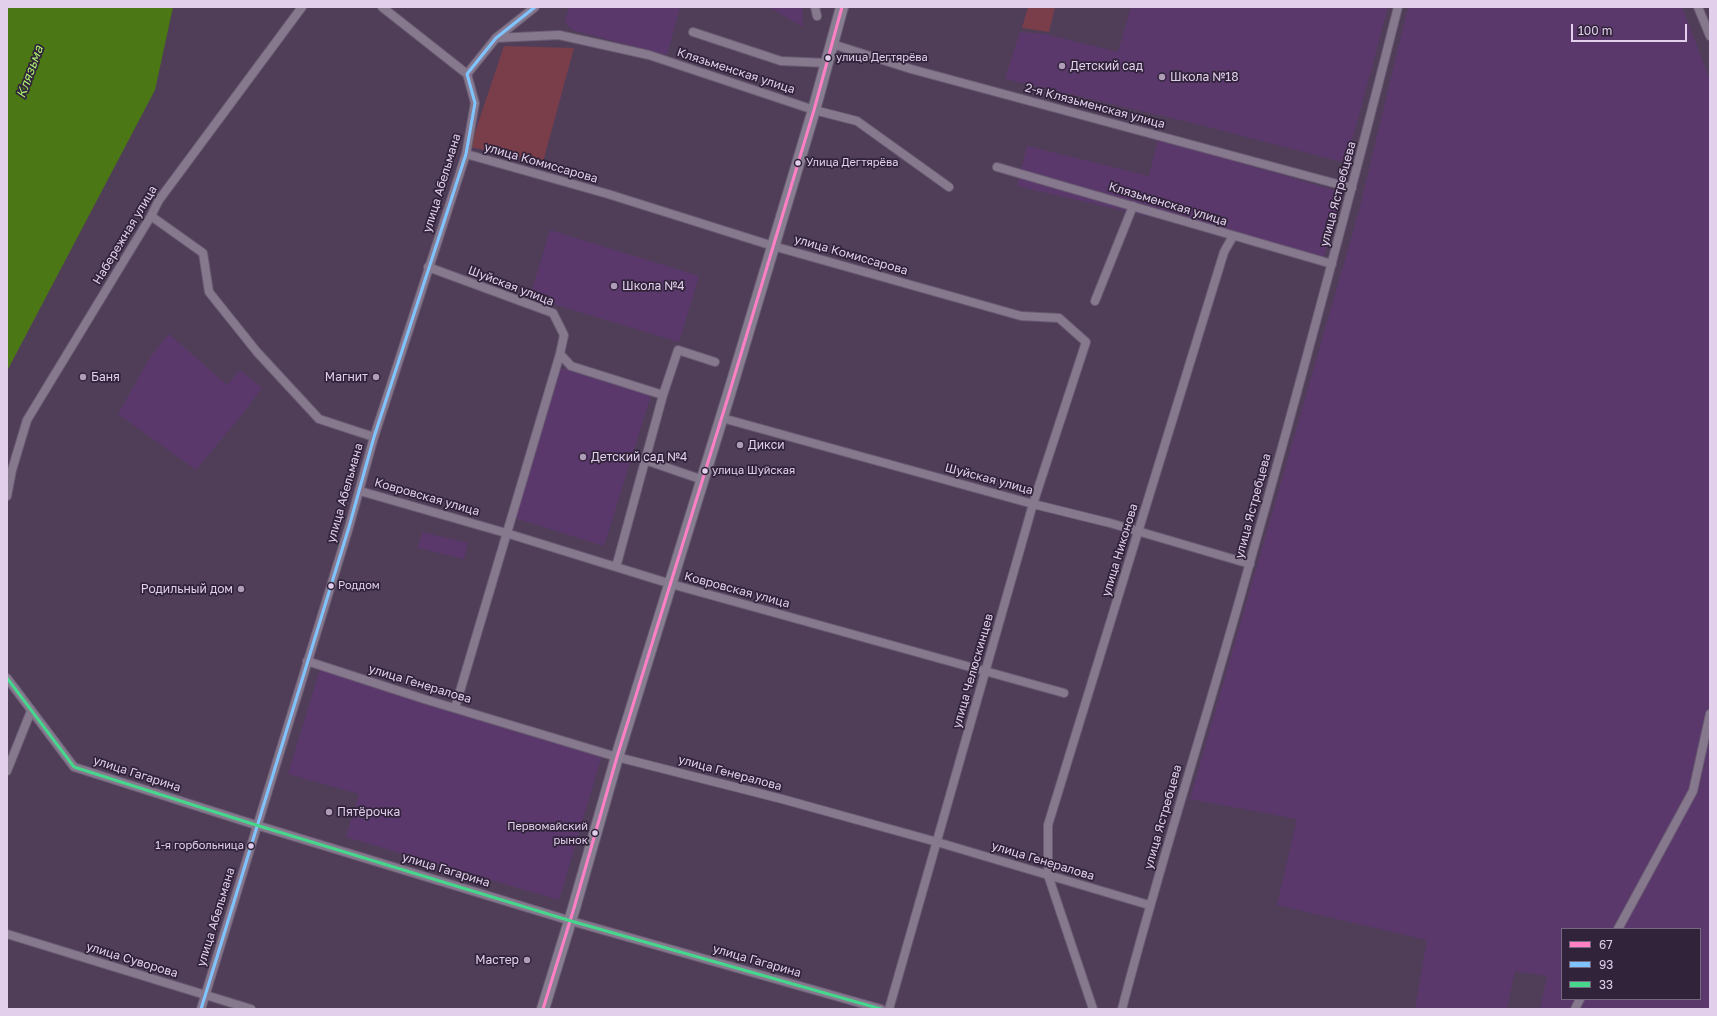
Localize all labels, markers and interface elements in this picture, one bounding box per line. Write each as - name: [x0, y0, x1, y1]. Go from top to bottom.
- scale bar: [1573, 16, 1689, 42]
- text: 100 m: [1578, 23, 1612, 38]
- water label: Клязьма: [13, 44, 47, 100]
- street label: Клязьменская улица: [675, 45, 797, 97]
- place label: улица Дегтярёва: [836, 51, 928, 65]
- marker: улица Дегтярёва: [823, 53, 833, 63]
- place label: Детский сад: [1070, 59, 1143, 73]
- marker: Детский сад: [1057, 61, 1067, 71]
- place label: Школа №18: [1170, 70, 1238, 84]
- marker: Школа №18: [1157, 72, 1167, 82]
- street label: 2-я Клязьменская улица: [1023, 80, 1167, 132]
- street label: улица Абельмана: [420, 132, 464, 234]
- street label: улица Комиссарова: [483, 140, 599, 186]
- street label: улица Ястребцева: [1317, 140, 1359, 248]
- place label: Улица Дегтярёва: [806, 156, 898, 170]
- marker: Улица Дегтярёва: [793, 158, 803, 168]
- street label: Клязьменская улица: [1107, 179, 1229, 229]
- street label: Набережная улица: [90, 183, 160, 287]
- street label: улица Комиссарова: [793, 232, 909, 278]
- street label: Шуйская улица: [466, 263, 556, 309]
- place label: Школа №4: [622, 279, 685, 293]
- marker: Школа №4: [609, 281, 619, 291]
- place label: Баня: [91, 370, 120, 384]
- place label: Магнит: [325, 370, 368, 384]
- marker: Баня: [78, 372, 88, 382]
- marker: Магнит: [371, 372, 381, 382]
- place label: Дикси: [748, 438, 785, 452]
- marker: Дикси: [735, 440, 745, 450]
- street label: улица Абельмана: [324, 442, 366, 544]
- place label: Детский сад №4: [591, 450, 687, 464]
- marker: Детский сад №4: [578, 452, 588, 462]
- street label: улица Ястребцева: [1232, 452, 1274, 560]
- street label: Шуйская улица: [943, 460, 1035, 498]
- place label: улица Шуйская: [712, 464, 795, 478]
- marker: улица Шуйская: [700, 466, 710, 476]
- street label: Ковровская улица: [373, 475, 481, 519]
- street label: улица Никонова: [1099, 502, 1141, 598]
- street label: Ковровская улица: [683, 569, 791, 611]
- place label: Роддом: [338, 579, 380, 593]
- marker: Роддом: [326, 581, 336, 591]
- place label: Родильный дом: [141, 582, 233, 596]
- marker: Родильный дом: [236, 584, 246, 594]
- street label: улица Челюскинцев: [950, 612, 996, 730]
- street label: улица Генералова: [367, 662, 473, 706]
- street label: улица Генералова: [677, 752, 783, 794]
- street label: улица Гагарина: [91, 753, 183, 795]
- street label: улица Ястребцева: [1141, 763, 1185, 871]
- place label: Пятёрочка: [337, 805, 400, 819]
- marker: Пятёрочка: [324, 807, 334, 817]
- place label: Первомайский рынок: [507, 820, 588, 846]
- marker: Первомайский рынок: [590, 828, 600, 838]
- place label: 1-я горбольница: [155, 839, 244, 853]
- street label: улица Генералова: [990, 839, 1096, 883]
- marker: 1-я горбольница: [246, 841, 256, 851]
- street label: улица Гагарина: [400, 850, 492, 890]
- street label: улица Абельмана: [194, 866, 238, 968]
- legend: [1561, 928, 1701, 1000]
- text: 67: [1599, 937, 1613, 952]
- street label: улица Суворова: [84, 939, 180, 981]
- street label: улица Гагарина: [711, 941, 803, 981]
- place label: Мастер: [475, 953, 519, 967]
- marker: Мастер: [522, 955, 532, 965]
- text: 93: [1599, 957, 1613, 972]
- text: 33: [1599, 977, 1613, 992]

